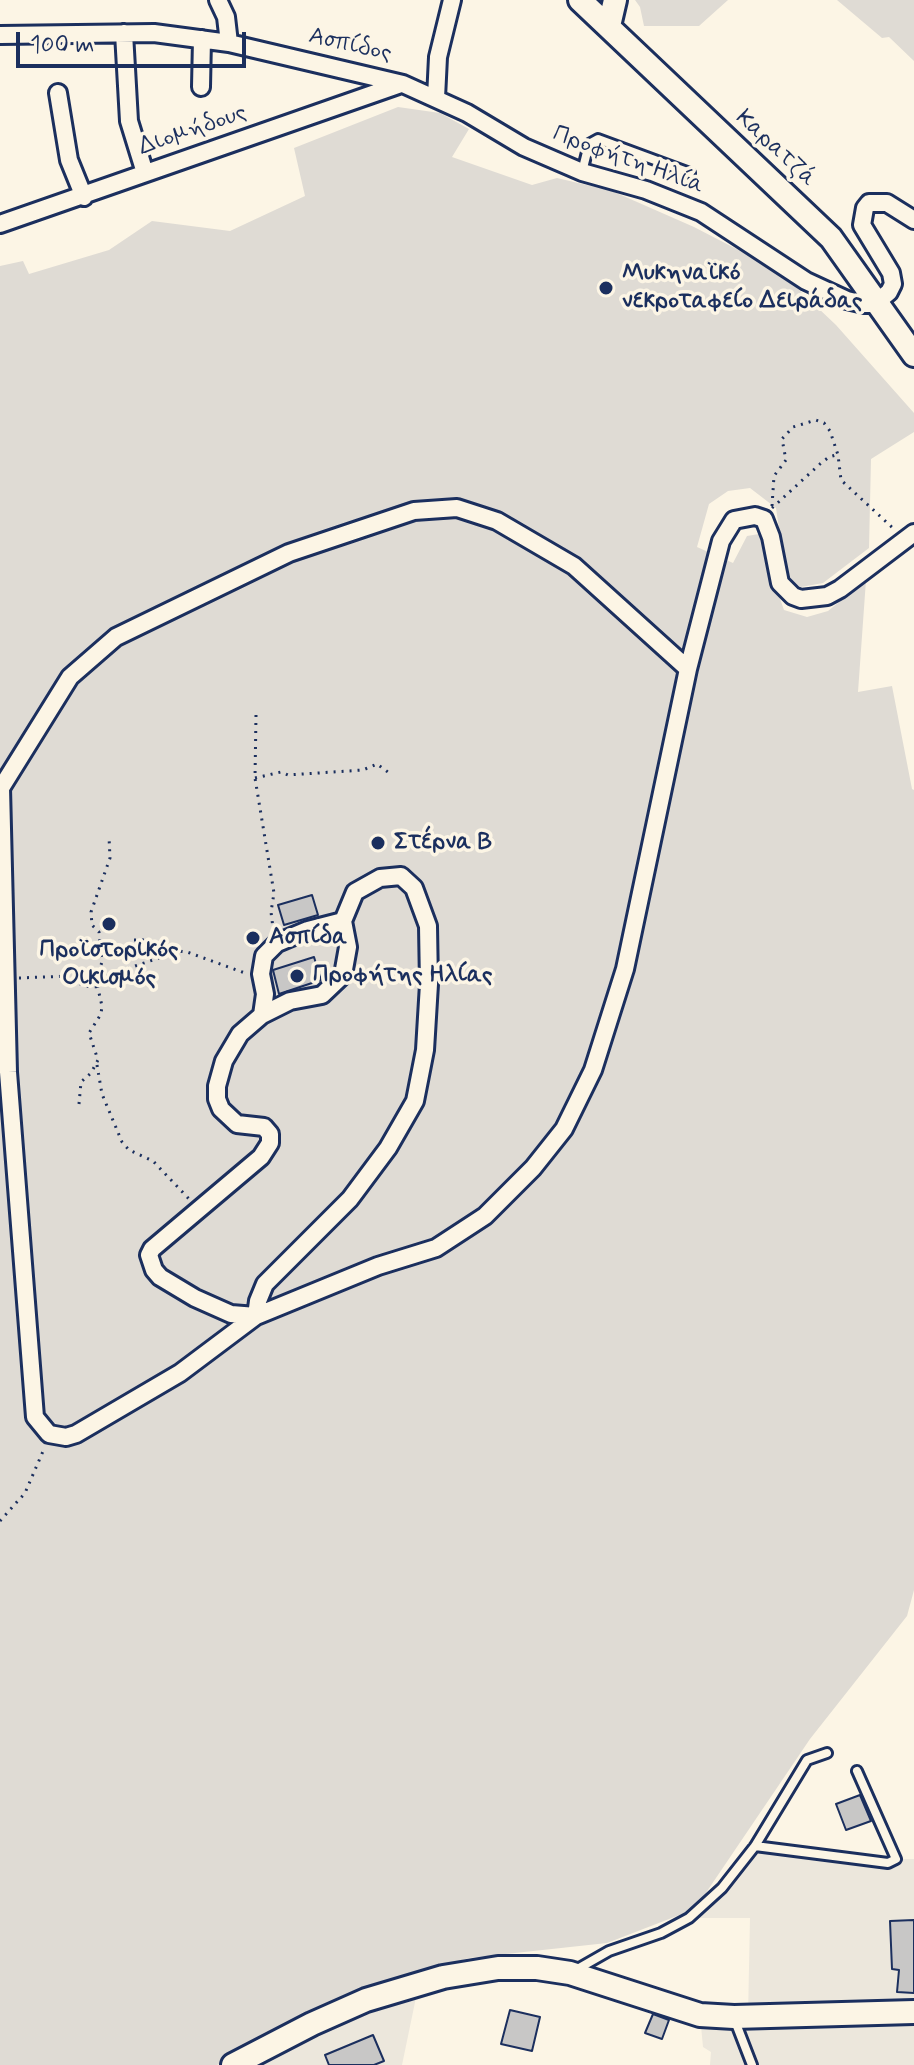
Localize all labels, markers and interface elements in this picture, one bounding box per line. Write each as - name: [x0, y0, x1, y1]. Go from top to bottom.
- scale bar: [20, 16, 250, 66]
- street label: Ασπίδος: [306, 22, 394, 70]
- text: 100 m: [30, 30, 94, 61]
- street label: Διομήδους: [135, 99, 251, 163]
- street label: Καρατζά: [729, 104, 821, 194]
- street label: Προφήτη Ηλία: [549, 120, 707, 202]
- place label: Μυκηναϊκό νεκροταφείο Δειράδας: [622, 260, 863, 316]
- marker: Μυκηναϊκό νεκροταφείο Δειράδας: [597, 279, 615, 297]
- place label: Στέρνα Β: [394, 829, 493, 857]
- marker: Στέρνα Β: [369, 834, 387, 852]
- marker: Προϊστορικός Οικισμός: [100, 915, 118, 933]
- place label: Ασπίδα: [269, 924, 347, 952]
- marker: Ασπίδα: [244, 929, 262, 947]
- place label: Προϊστορικός Οικισμός: [39, 937, 179, 993]
- place label: Προφήτης Ηλίας: [313, 962, 493, 990]
- marker: Προφήτης Ηλίας: [288, 967, 306, 985]

